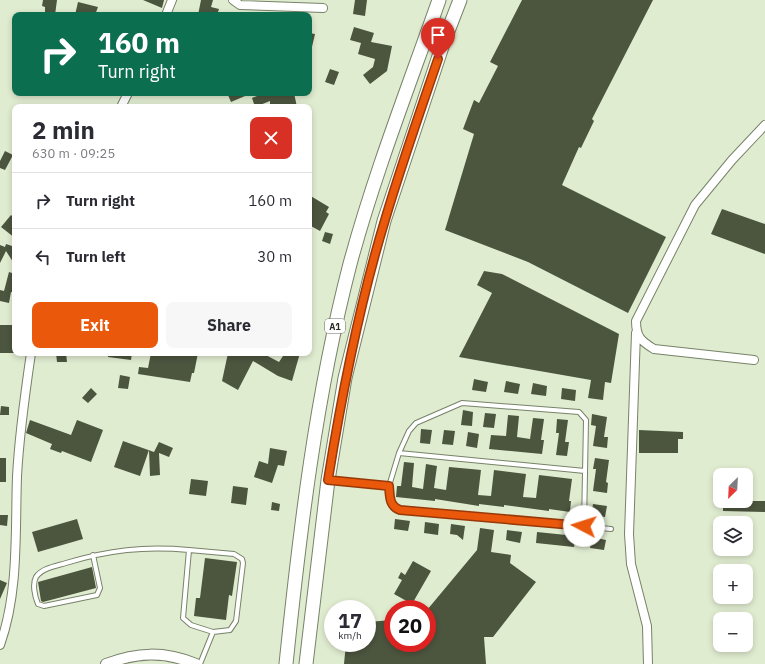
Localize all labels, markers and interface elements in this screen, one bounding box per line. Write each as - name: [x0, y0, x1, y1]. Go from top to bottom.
- pin: [421, 18, 455, 59]
- text: 160 m: [98, 24, 180, 61]
- icon: arrive: [427, 24, 449, 46]
- icon: right: [32, 28, 84, 80]
- text: Turn right: [98, 60, 176, 83]
- text: 2 min: [32, 114, 95, 146]
- button: close: [250, 117, 292, 159]
- text: 630 m · 09:25: [32, 145, 115, 162]
- icon: right: [32, 190, 54, 212]
- text: Turn right: [66, 191, 135, 210]
- text: 160 m: [248, 191, 292, 210]
- icon: left: [32, 246, 54, 268]
- text: Turn left: [66, 247, 126, 266]
- text: 30 m: [257, 247, 292, 266]
- button: Exit: [32, 302, 158, 348]
- button: Share: [166, 302, 292, 348]
- road number: A1: [325, 319, 345, 333]
- north arrow: [713, 468, 753, 508]
- map controls: [713, 468, 753, 652]
- position arrow: [563, 505, 605, 547]
- button: layers: [713, 516, 753, 556]
- button: +: [713, 564, 753, 604]
- speed limit sign: 20: [384, 600, 436, 652]
- text: 17: [338, 607, 362, 634]
- button: −: [713, 612, 753, 652]
- text: km/h: [338, 629, 362, 642]

